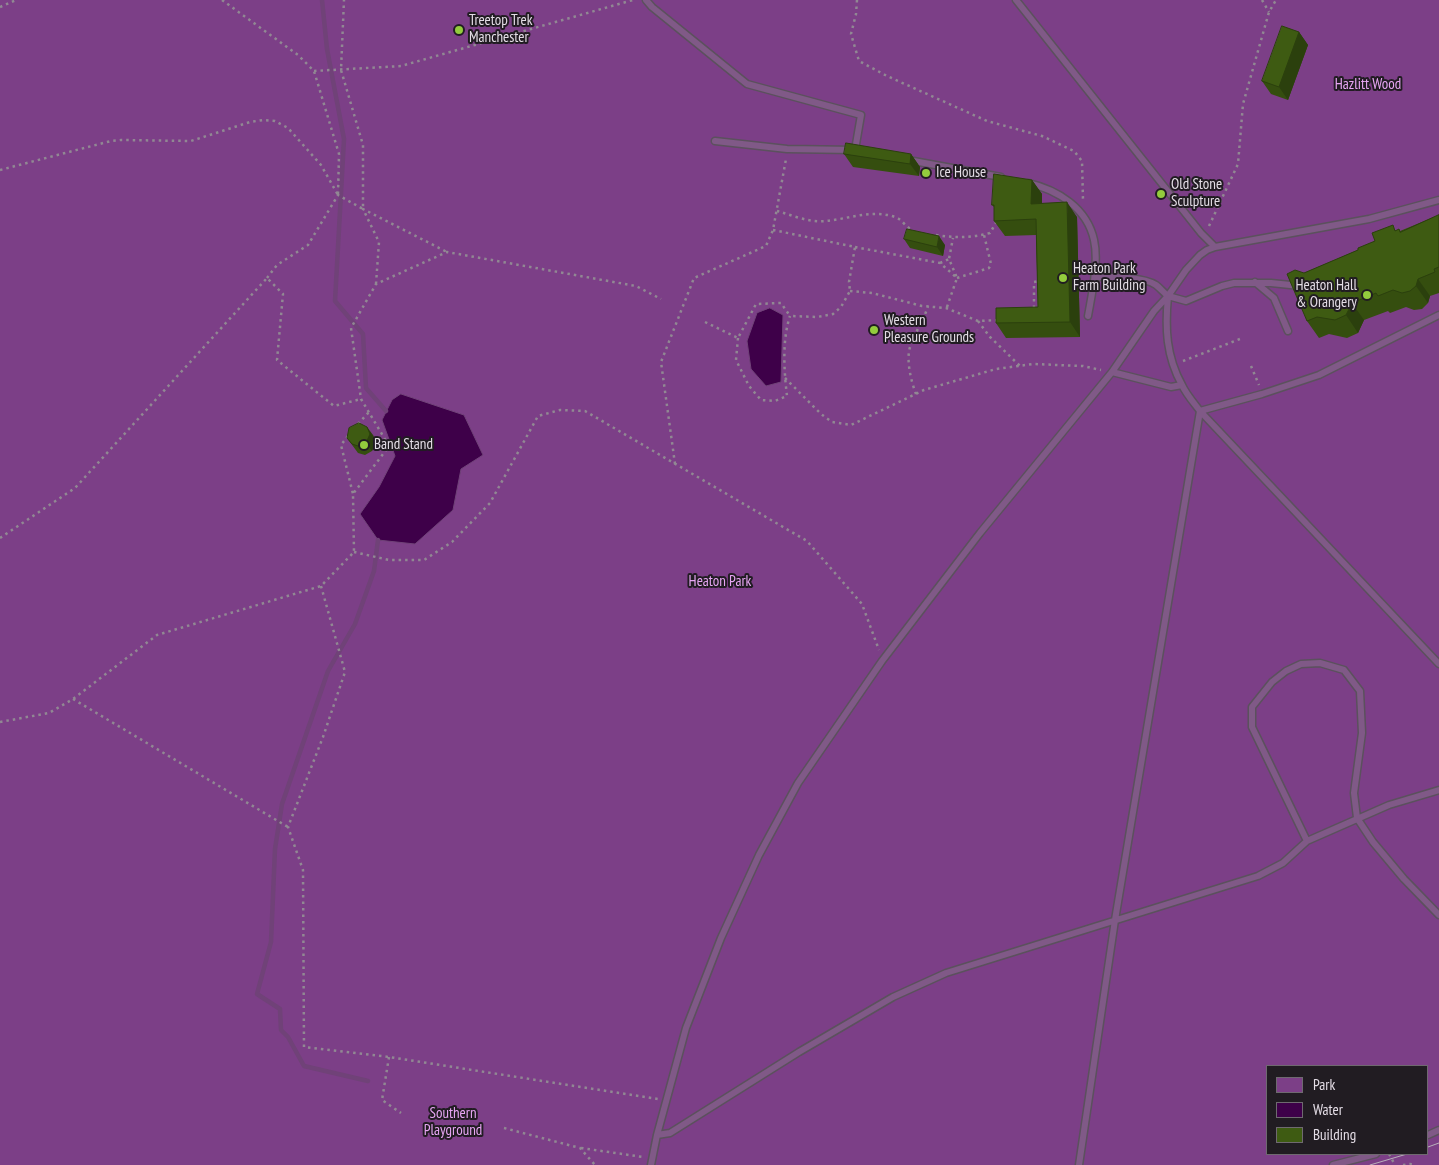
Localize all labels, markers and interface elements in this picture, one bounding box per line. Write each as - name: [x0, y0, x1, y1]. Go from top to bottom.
- place label: Treetop Trek Manchester: [469, 12, 533, 47]
- marker: Treetop Trek Manchester: [453, 24, 465, 36]
- park label: Hazlitt Wood: [1335, 76, 1401, 94]
- place label: Ice House: [936, 164, 986, 182]
- marker: Ice House: [920, 167, 932, 179]
- place label: Old Stone Sculpture: [1171, 176, 1222, 211]
- marker: Old Stone Sculpture: [1155, 188, 1167, 200]
- place label: Heaton Park Farm Building: [1073, 260, 1145, 295]
- marker: Heaton Park Farm Building: [1057, 272, 1069, 284]
- place label: Heaton Hall & Orangery: [1295, 277, 1357, 312]
- marker: Heaton Hall & Orangery: [1361, 289, 1373, 301]
- place label: Western Pleasure Grounds: [884, 312, 974, 347]
- marker: Western Pleasure Grounds: [868, 324, 880, 336]
- place label: Band Stand: [374, 436, 433, 454]
- marker: Band Stand: [358, 439, 370, 451]
- park label: Heaton Park: [689, 573, 751, 591]
- legend: [1266, 1065, 1429, 1155]
- text: Park: [1313, 1075, 1335, 1094]
- text: Water: [1313, 1100, 1343, 1119]
- park label: Southern Playground: [424, 1105, 482, 1140]
- text: Building: [1313, 1125, 1356, 1144]

